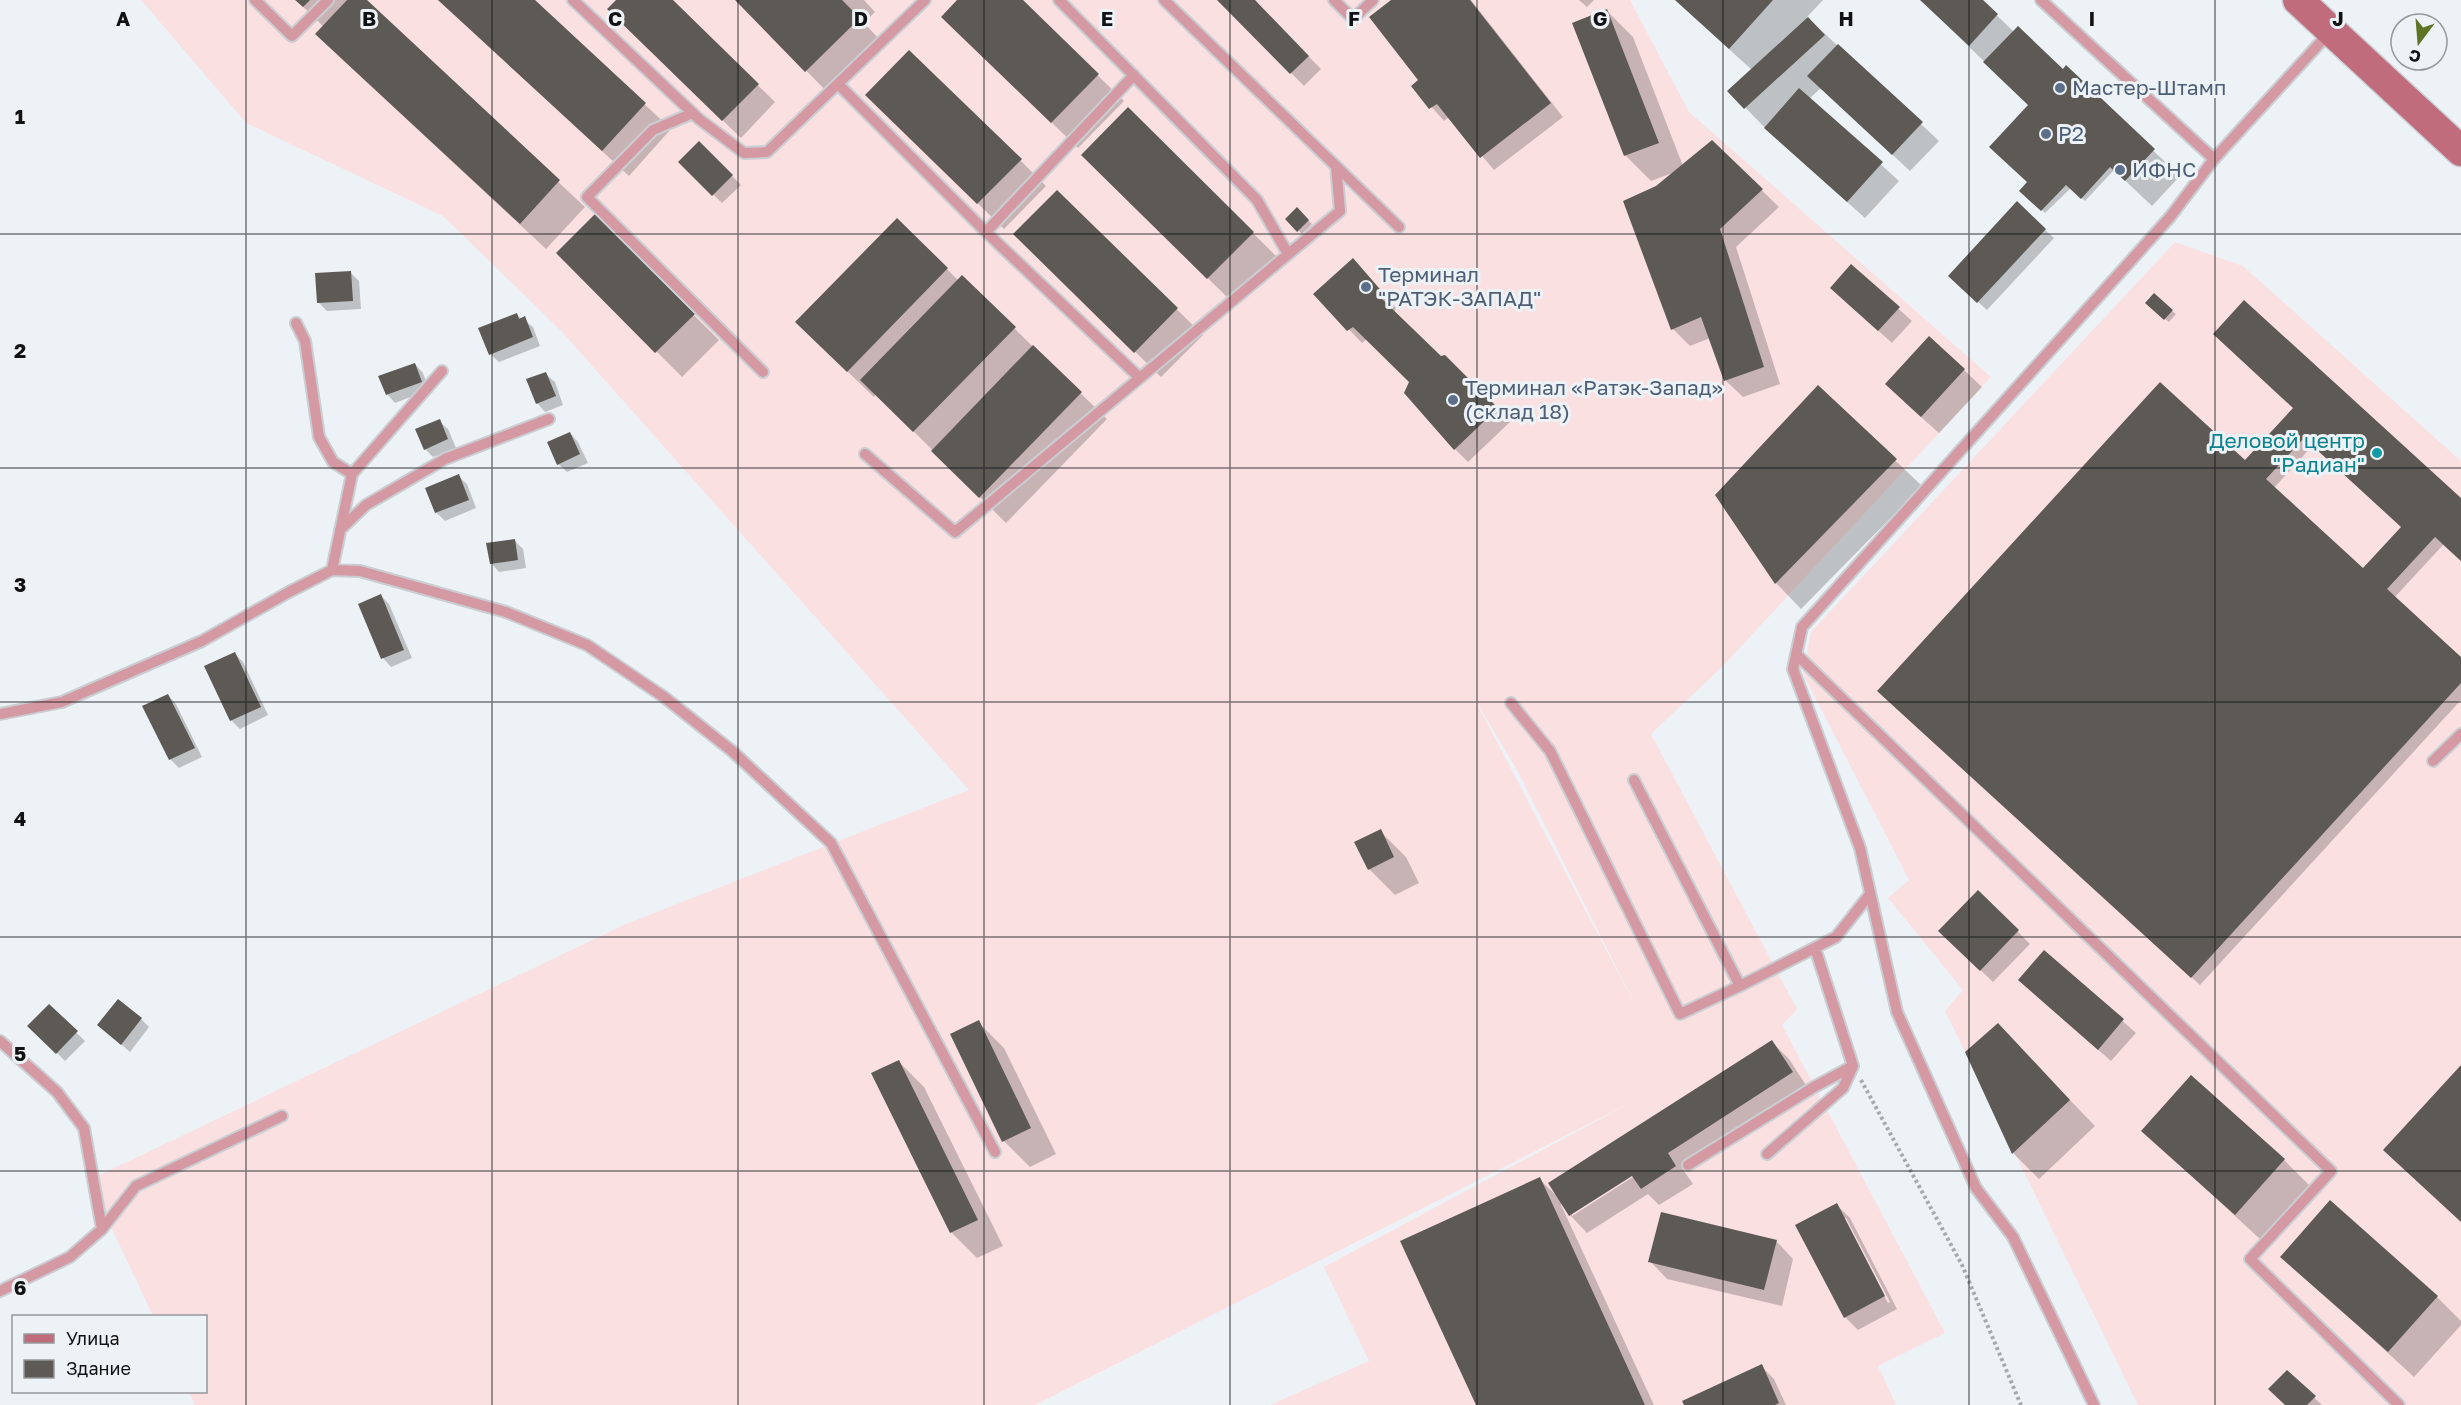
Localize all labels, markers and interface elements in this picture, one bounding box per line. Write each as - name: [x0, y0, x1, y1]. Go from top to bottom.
- text: A: [116, 6, 130, 30]
- text: B: [362, 6, 376, 30]
- text: C: [608, 6, 622, 30]
- text: D: [854, 6, 868, 30]
- text: E: [1101, 6, 1113, 30]
- text: F: [1348, 6, 1360, 30]
- text: G: [1593, 6, 1607, 30]
- text: H: [1838, 6, 1854, 30]
- text: I: [2089, 6, 2095, 30]
- text: J: [2332, 6, 2344, 30]
- north arrow: [2389, 12, 2449, 72]
- text: С: [2407, 45, 2423, 68]
- place label: Мастер-Штамп: [2072, 74, 2226, 100]
- marker: Мастер-Штамп: [2053, 81, 2067, 95]
- text: 1: [15, 104, 25, 128]
- place label: Р2: [2058, 120, 2084, 146]
- marker: Р2: [2039, 127, 2053, 141]
- place label: ИФНС: [2132, 156, 2196, 182]
- marker: ИФНС: [2113, 163, 2127, 177]
- place label: Терминал "РАТЭК-ЗАПАД": [1378, 261, 1541, 311]
- marker: Терминал "РАТЭК-ЗАПАД": [1359, 280, 1373, 294]
- text: 2: [14, 338, 26, 362]
- place label: Терминал «Ратэк-Запад» (склад 18): [1465, 374, 1723, 424]
- marker: Терминал «Ратэк-Запад» (склад 18): [1446, 393, 1460, 407]
- place label: Деловой центр "Радиан": [2209, 427, 2365, 477]
- marker: Деловой центр "Радиан": [2370, 446, 2384, 460]
- text: 3: [14, 572, 26, 596]
- text: 4: [14, 806, 26, 830]
- text: 5: [14, 1041, 26, 1065]
- text: 6: [14, 1275, 26, 1299]
- legend: [12, 1315, 207, 1393]
- text: Улица: [66, 1327, 120, 1349]
- text: Здание: [66, 1357, 131, 1379]

